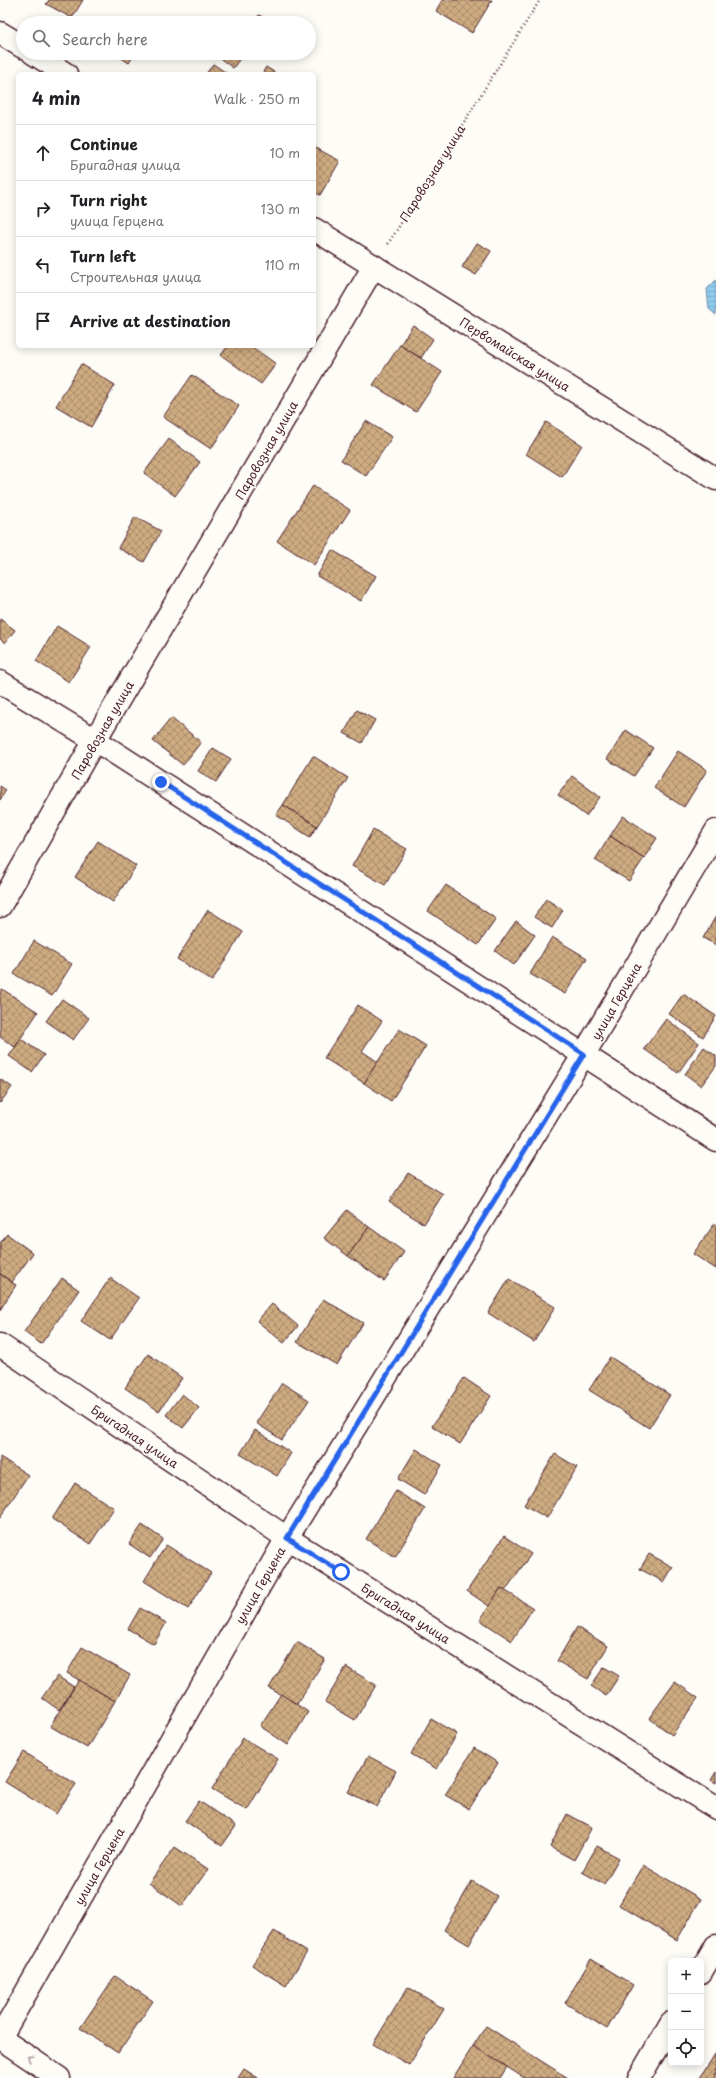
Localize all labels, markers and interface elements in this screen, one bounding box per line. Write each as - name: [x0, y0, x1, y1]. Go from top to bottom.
- search box: [16, 16, 316, 60]
- icon: search: [30, 27, 52, 49]
- text: Search here: [62, 27, 148, 50]
- text: 4 min: [32, 85, 80, 111]
- text: Walk · 250 m: [214, 89, 300, 108]
- street label: Паровозная улица: [395, 121, 469, 225]
- text: Continue: [70, 132, 138, 155]
- icon: ahead: [32, 142, 54, 164]
- text: 10 m: [270, 143, 300, 162]
- text: Бригадная улица: [70, 155, 180, 174]
- text: Turn right: [70, 188, 147, 211]
- icon: right: [32, 198, 54, 220]
- text: 130 m: [261, 199, 300, 218]
- text: улица Герцена: [70, 211, 164, 230]
- text: Turn left: [70, 244, 136, 267]
- icon: left: [32, 254, 54, 276]
- text: 110 m: [265, 255, 300, 274]
- text: Строительная улица: [70, 267, 201, 286]
- text: Arrive at destination: [70, 309, 231, 332]
- icon: arrive: [32, 310, 54, 332]
- street label: Первомайская улица: [456, 313, 574, 396]
- street label: Паровозная улица: [230, 397, 302, 503]
- street label: Паровозная улица: [66, 677, 138, 783]
- route end: [152, 773, 170, 791]
- street label: улица Герцена: [587, 959, 646, 1043]
- street label: Бригадная улица: [88, 1400, 183, 1472]
- street label: улица Герцена: [231, 1543, 290, 1627]
- route start: [332, 1563, 350, 1581]
- street label: Бригадная улица: [358, 1578, 454, 1648]
- street label: улица Герцена: [70, 1824, 129, 1908]
- map controls: [668, 1958, 704, 2066]
- button: +: [668, 1958, 704, 1994]
- button: −: [668, 1994, 704, 2030]
- button: locate: [668, 2030, 704, 2066]
- one-way arrow: [27, 2056, 34, 2063]

